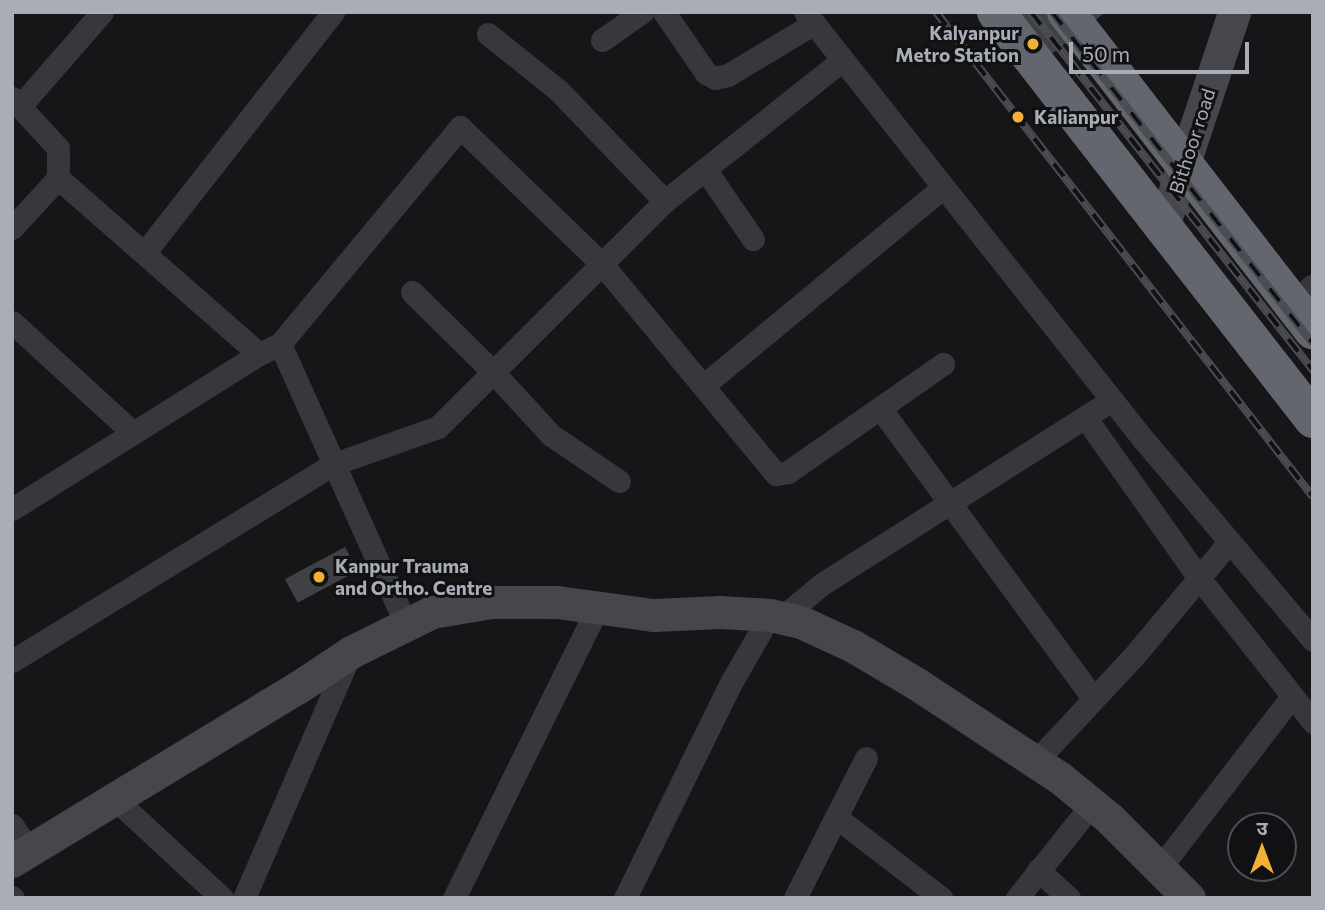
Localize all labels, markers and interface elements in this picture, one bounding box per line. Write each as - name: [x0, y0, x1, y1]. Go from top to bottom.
- place label: Kalyanpur Metro Station: [895, 22, 1019, 66]
- scale bar: [1073, 28, 1253, 72]
- marker: Kalyanpur Metro Station: [1025, 36, 1041, 52]
- text: 50 m: [1082, 41, 1130, 66]
- street label: Bithoor road: [1164, 86, 1220, 196]
- place label: Kalianpur: [1034, 106, 1119, 128]
- marker: Kalianpur: [1008, 107, 1028, 127]
- place label: Kanpur Trauma and Ortho. Centre: [335, 555, 492, 599]
- marker: Kanpur Trauma and Ortho. Centre: [309, 567, 329, 587]
- north arrow: [1227, 812, 1297, 882]
- text: उ: [1256, 816, 1268, 839]

